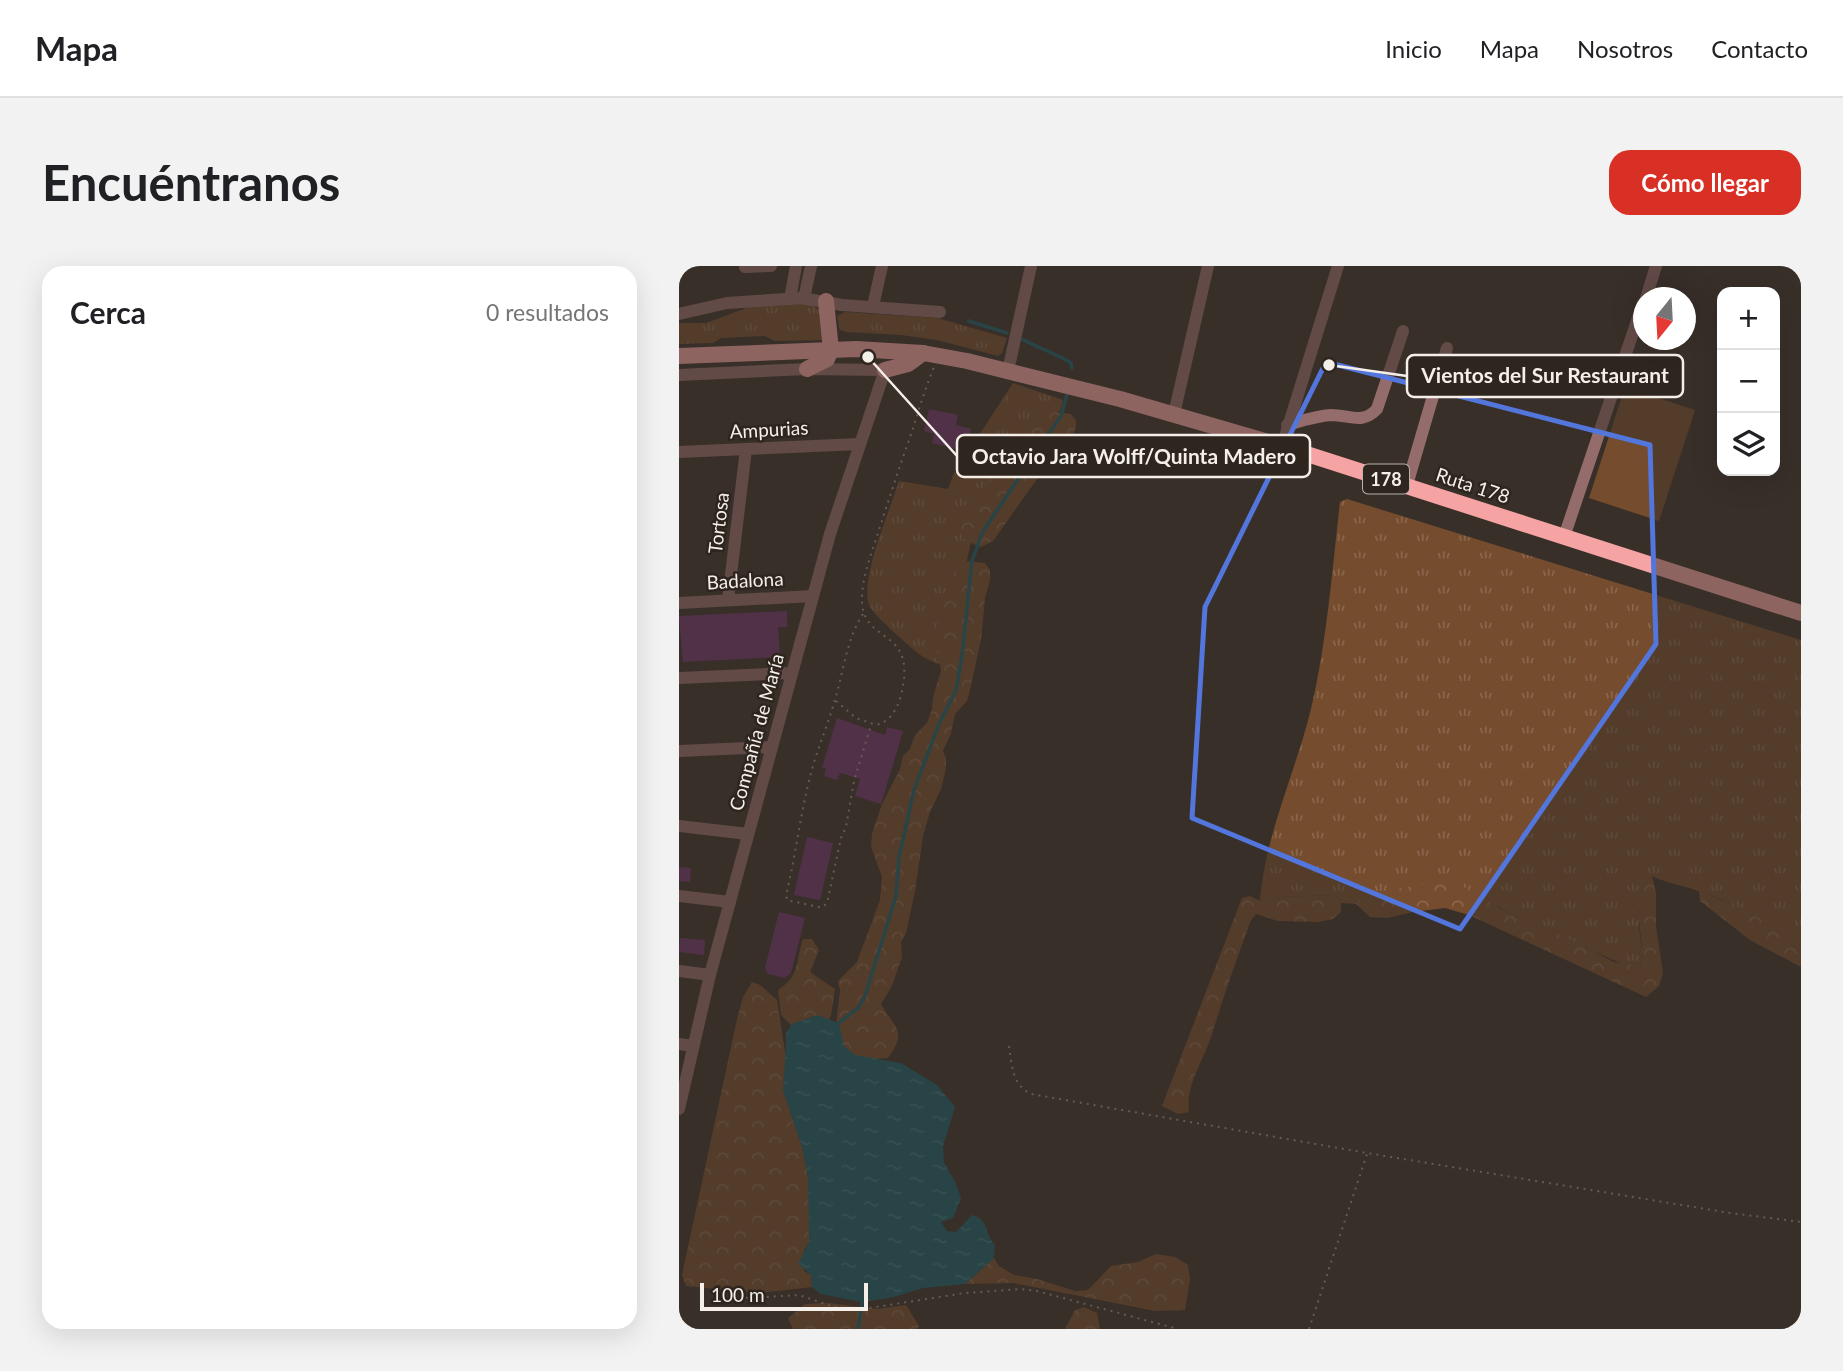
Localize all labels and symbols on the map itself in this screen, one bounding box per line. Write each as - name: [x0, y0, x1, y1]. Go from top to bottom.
- north arrow: [1633, 287, 1696, 350]
- callout: Vientos del Sur Restaurant: [1407, 355, 1683, 397]
- text: Vientos del Sur Restaurant: [1420, 362, 1669, 387]
- street label: Ampurias: [729, 415, 809, 443]
- callout: Octavio Jara Wolff/Quinta Madero: [957, 435, 1310, 477]
- text: Octavio Jara Wolff/Quinta Madero: [972, 443, 1296, 468]
- street label: Ruta 178: [1433, 462, 1513, 508]
- road number: 178: [1363, 464, 1409, 494]
- street label: Tortosa: [703, 491, 733, 555]
- street label: Badalona: [706, 567, 784, 593]
- street label: Compañía de María: [724, 651, 788, 813]
- scale bar: [700, 1280, 868, 1312]

